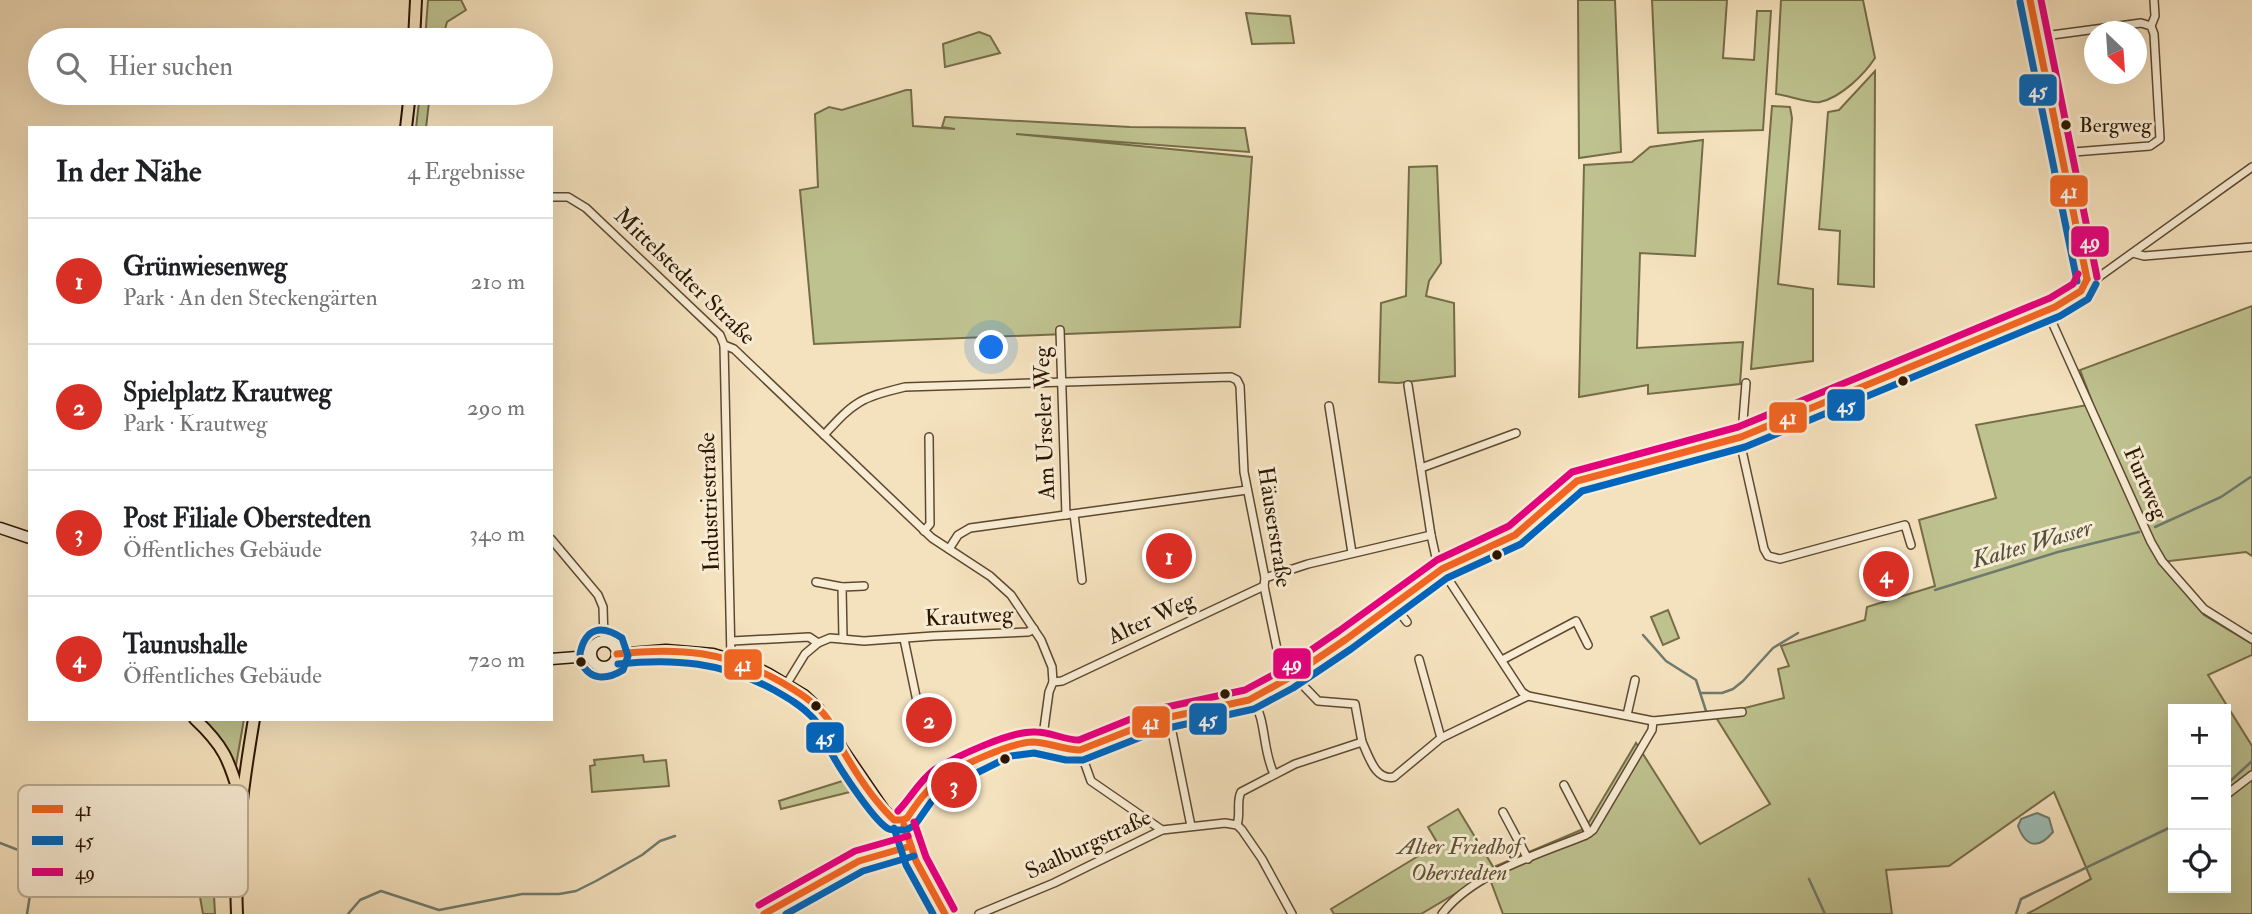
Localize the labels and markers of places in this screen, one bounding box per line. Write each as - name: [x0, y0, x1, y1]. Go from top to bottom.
- place label: Bergweg: [2079, 112, 2152, 139]
- marker: Bergweg: [2059, 118, 2073, 132]
- unlabelled marker: [1896, 374, 1910, 388]
- pin: 1: [1146, 530, 1192, 582]
- unlabelled marker: [1490, 548, 1504, 562]
- pin: 4: [1863, 548, 1909, 600]
- unlabelled marker: [574, 655, 588, 669]
- unlabelled marker: [1218, 687, 1232, 701]
- pin: 2: [906, 694, 952, 746]
- unlabelled marker: [809, 699, 823, 713]
- unlabelled marker: [998, 752, 1012, 766]
- pin: 3: [931, 759, 977, 811]

